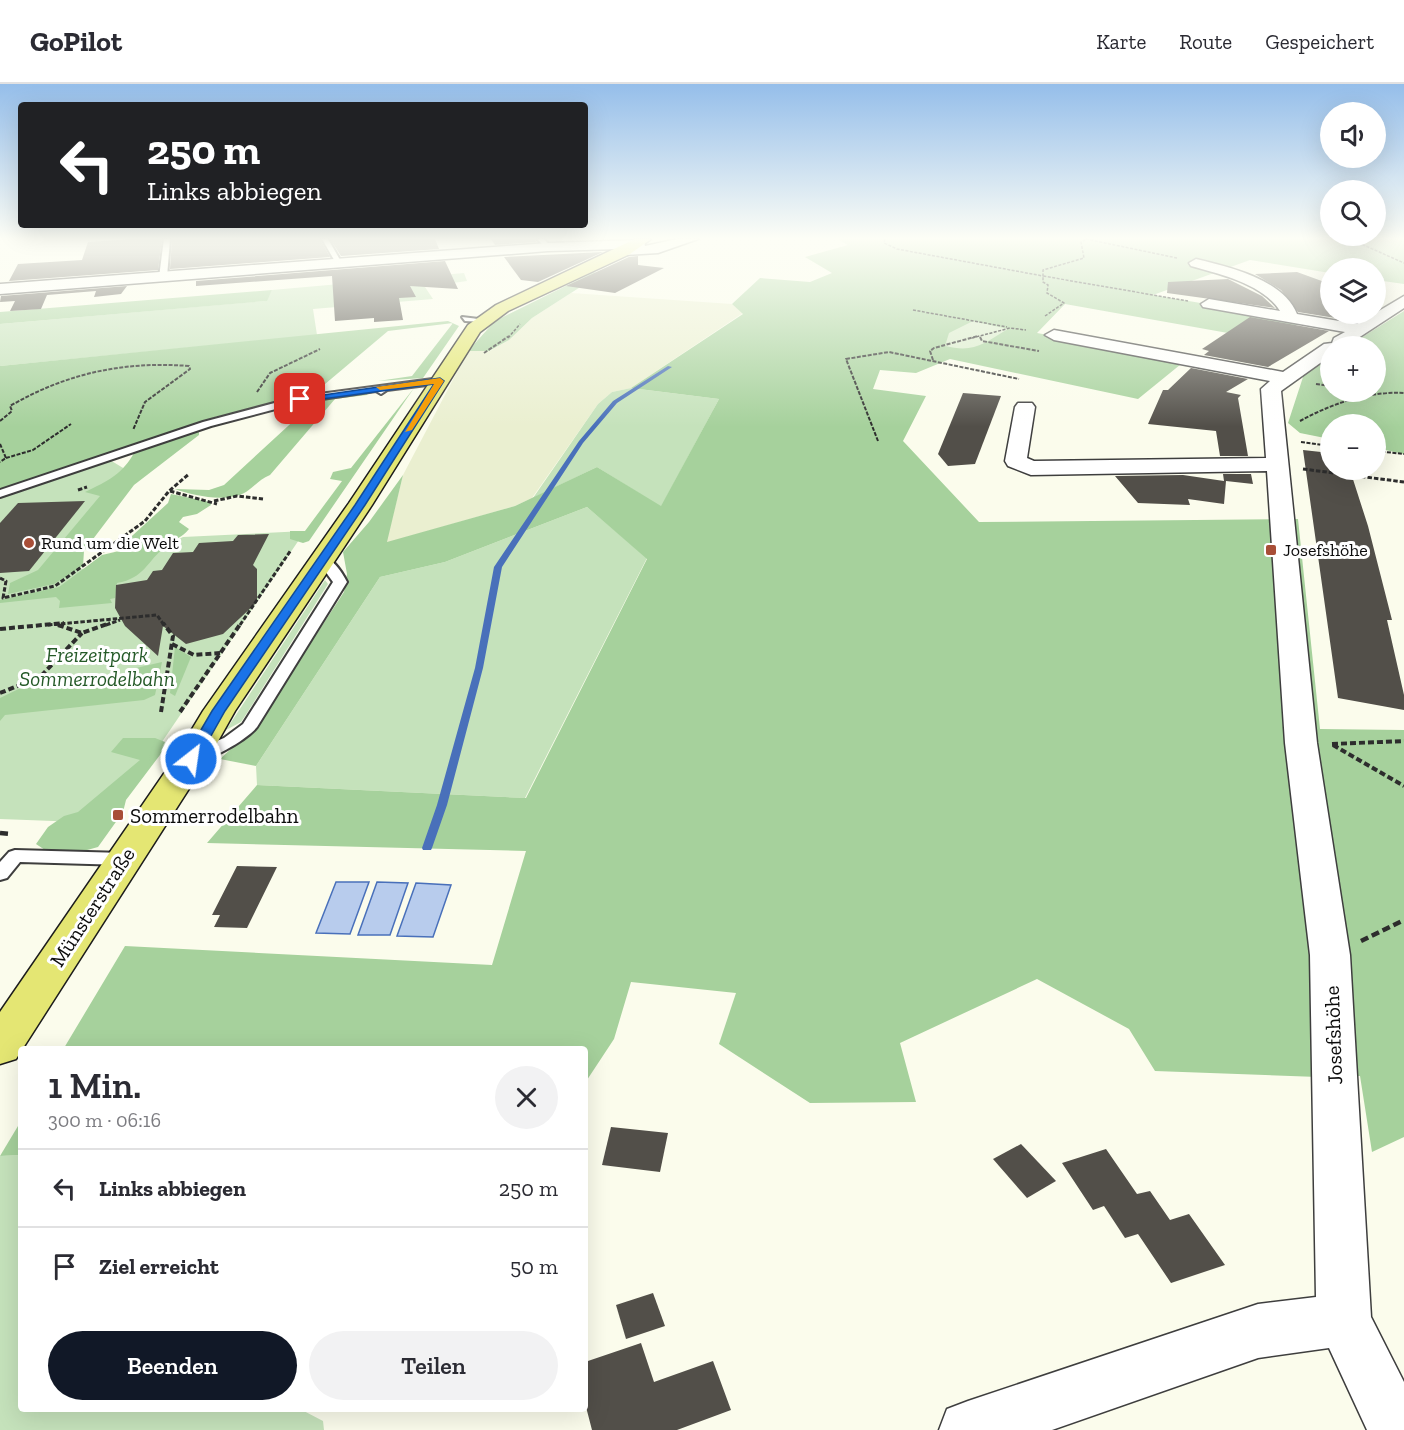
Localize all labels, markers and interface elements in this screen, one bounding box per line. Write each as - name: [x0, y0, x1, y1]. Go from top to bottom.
- text: GoPilot: [30, 25, 122, 58]
- text: Karte: [1096, 29, 1146, 54]
- text: Route: [1179, 29, 1232, 54]
- text: Gespeichert: [1265, 29, 1374, 54]
- map controls: [1320, 102, 1386, 480]
- button: sound: [1320, 102, 1386, 168]
- text: 250 m: [147, 124, 260, 175]
- icon: left: [48, 126, 126, 204]
- text: Links abbiegen: [147, 175, 322, 207]
- button: search: [1320, 180, 1386, 246]
- button: layers: [1320, 258, 1386, 324]
- button: +: [1320, 336, 1386, 402]
- pin: [274, 373, 325, 424]
- icon: arrive: [283, 382, 316, 415]
- button: −: [1320, 414, 1386, 480]
- place label: Rund um die Welt: [41, 532, 179, 554]
- marker: Rund um die Welt: [22, 536, 36, 550]
- place label: Josefshöhe: [1283, 539, 1368, 561]
- marker: Josefshöhe: [1264, 543, 1278, 557]
- park label: Freizeitpark Sommerrodelbahn: [19, 642, 175, 691]
- position arrow: [159, 727, 223, 791]
- place label: Sommerrodelbahn: [130, 803, 299, 828]
- marker: Sommerrodelbahn: [111, 808, 125, 822]
- street label: Münsterstraße: [44, 843, 140, 971]
- street label: Josefshöhe: [1319, 985, 1347, 1085]
- text: 1 Min.: [48, 1064, 141, 1107]
- button: close: [495, 1066, 558, 1129]
- text: 300 m · 06:16: [48, 1108, 161, 1132]
- icon: left: [48, 1172, 81, 1205]
- text: Links abbiegen: [99, 1175, 246, 1202]
- text: 250 m: [499, 1175, 558, 1202]
- icon: arrive: [48, 1250, 81, 1283]
- text: Ziel erreicht: [99, 1253, 219, 1280]
- text: 50 m: [510, 1253, 558, 1280]
- button: Beenden: [48, 1331, 297, 1400]
- button: Teilen: [309, 1331, 558, 1400]

